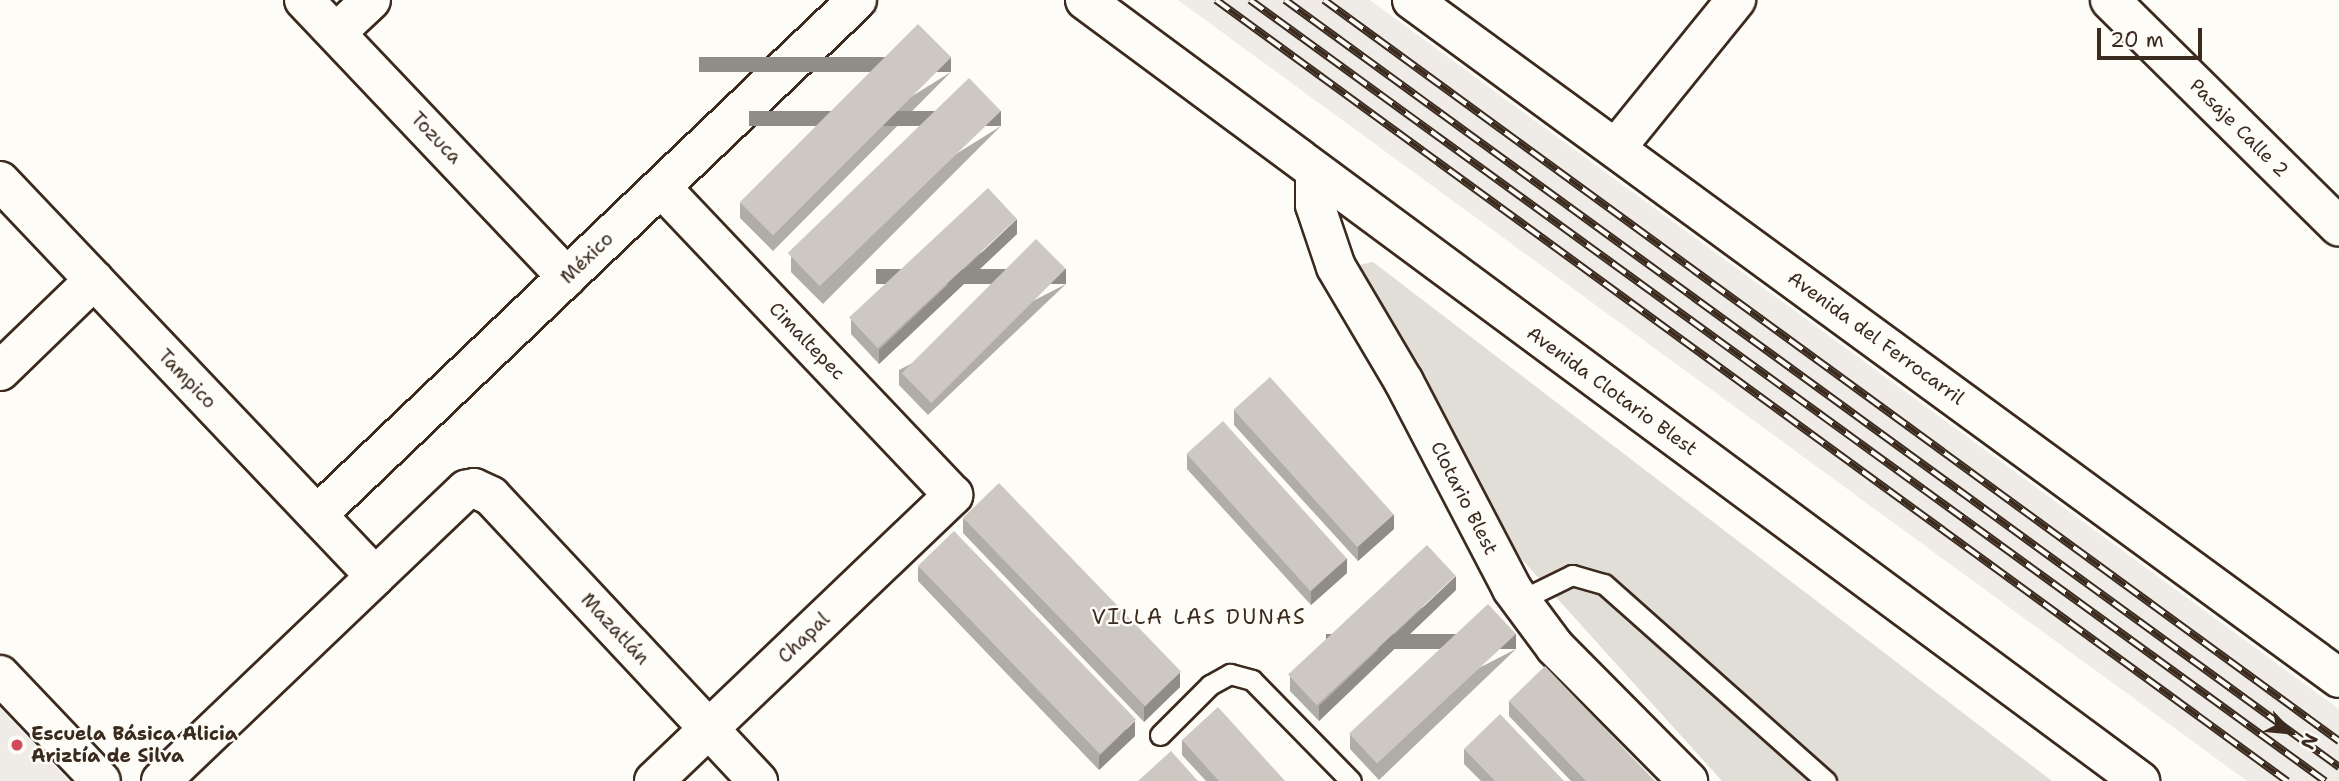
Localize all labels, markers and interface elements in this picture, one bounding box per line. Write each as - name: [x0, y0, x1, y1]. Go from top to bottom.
- scale bar: [2101, 14, 2206, 58]
- text: 20 m: [2110, 26, 2164, 54]
- street label: Pasaje Calle 2: [2185, 74, 2293, 182]
- street label: Tozuca: [406, 107, 466, 169]
- street label: México: [556, 227, 618, 289]
- street label: Avenida del Ferrocarril: [1783, 266, 1969, 410]
- street label: Cimaltepec: [764, 297, 850, 385]
- street label: Avenida Clotario Blest: [1522, 321, 1702, 461]
- street label: Tampico: [153, 345, 221, 413]
- street label: Clotario Blest: [1426, 437, 1502, 559]
- street label: Mazatlán: [576, 588, 654, 670]
- district label: VILLA LAS DUNAS: [1093, 604, 1305, 630]
- street label: Chapal: [773, 608, 835, 668]
- north arrow: [2255, 697, 2325, 767]
- place label: Escuela Básica Alicia Ariztía de Silva: [31, 723, 238, 767]
- text: N: [2295, 729, 2324, 754]
- marker: Escuela Básica Alicia Ariztía de Silva: [9, 737, 25, 753]

